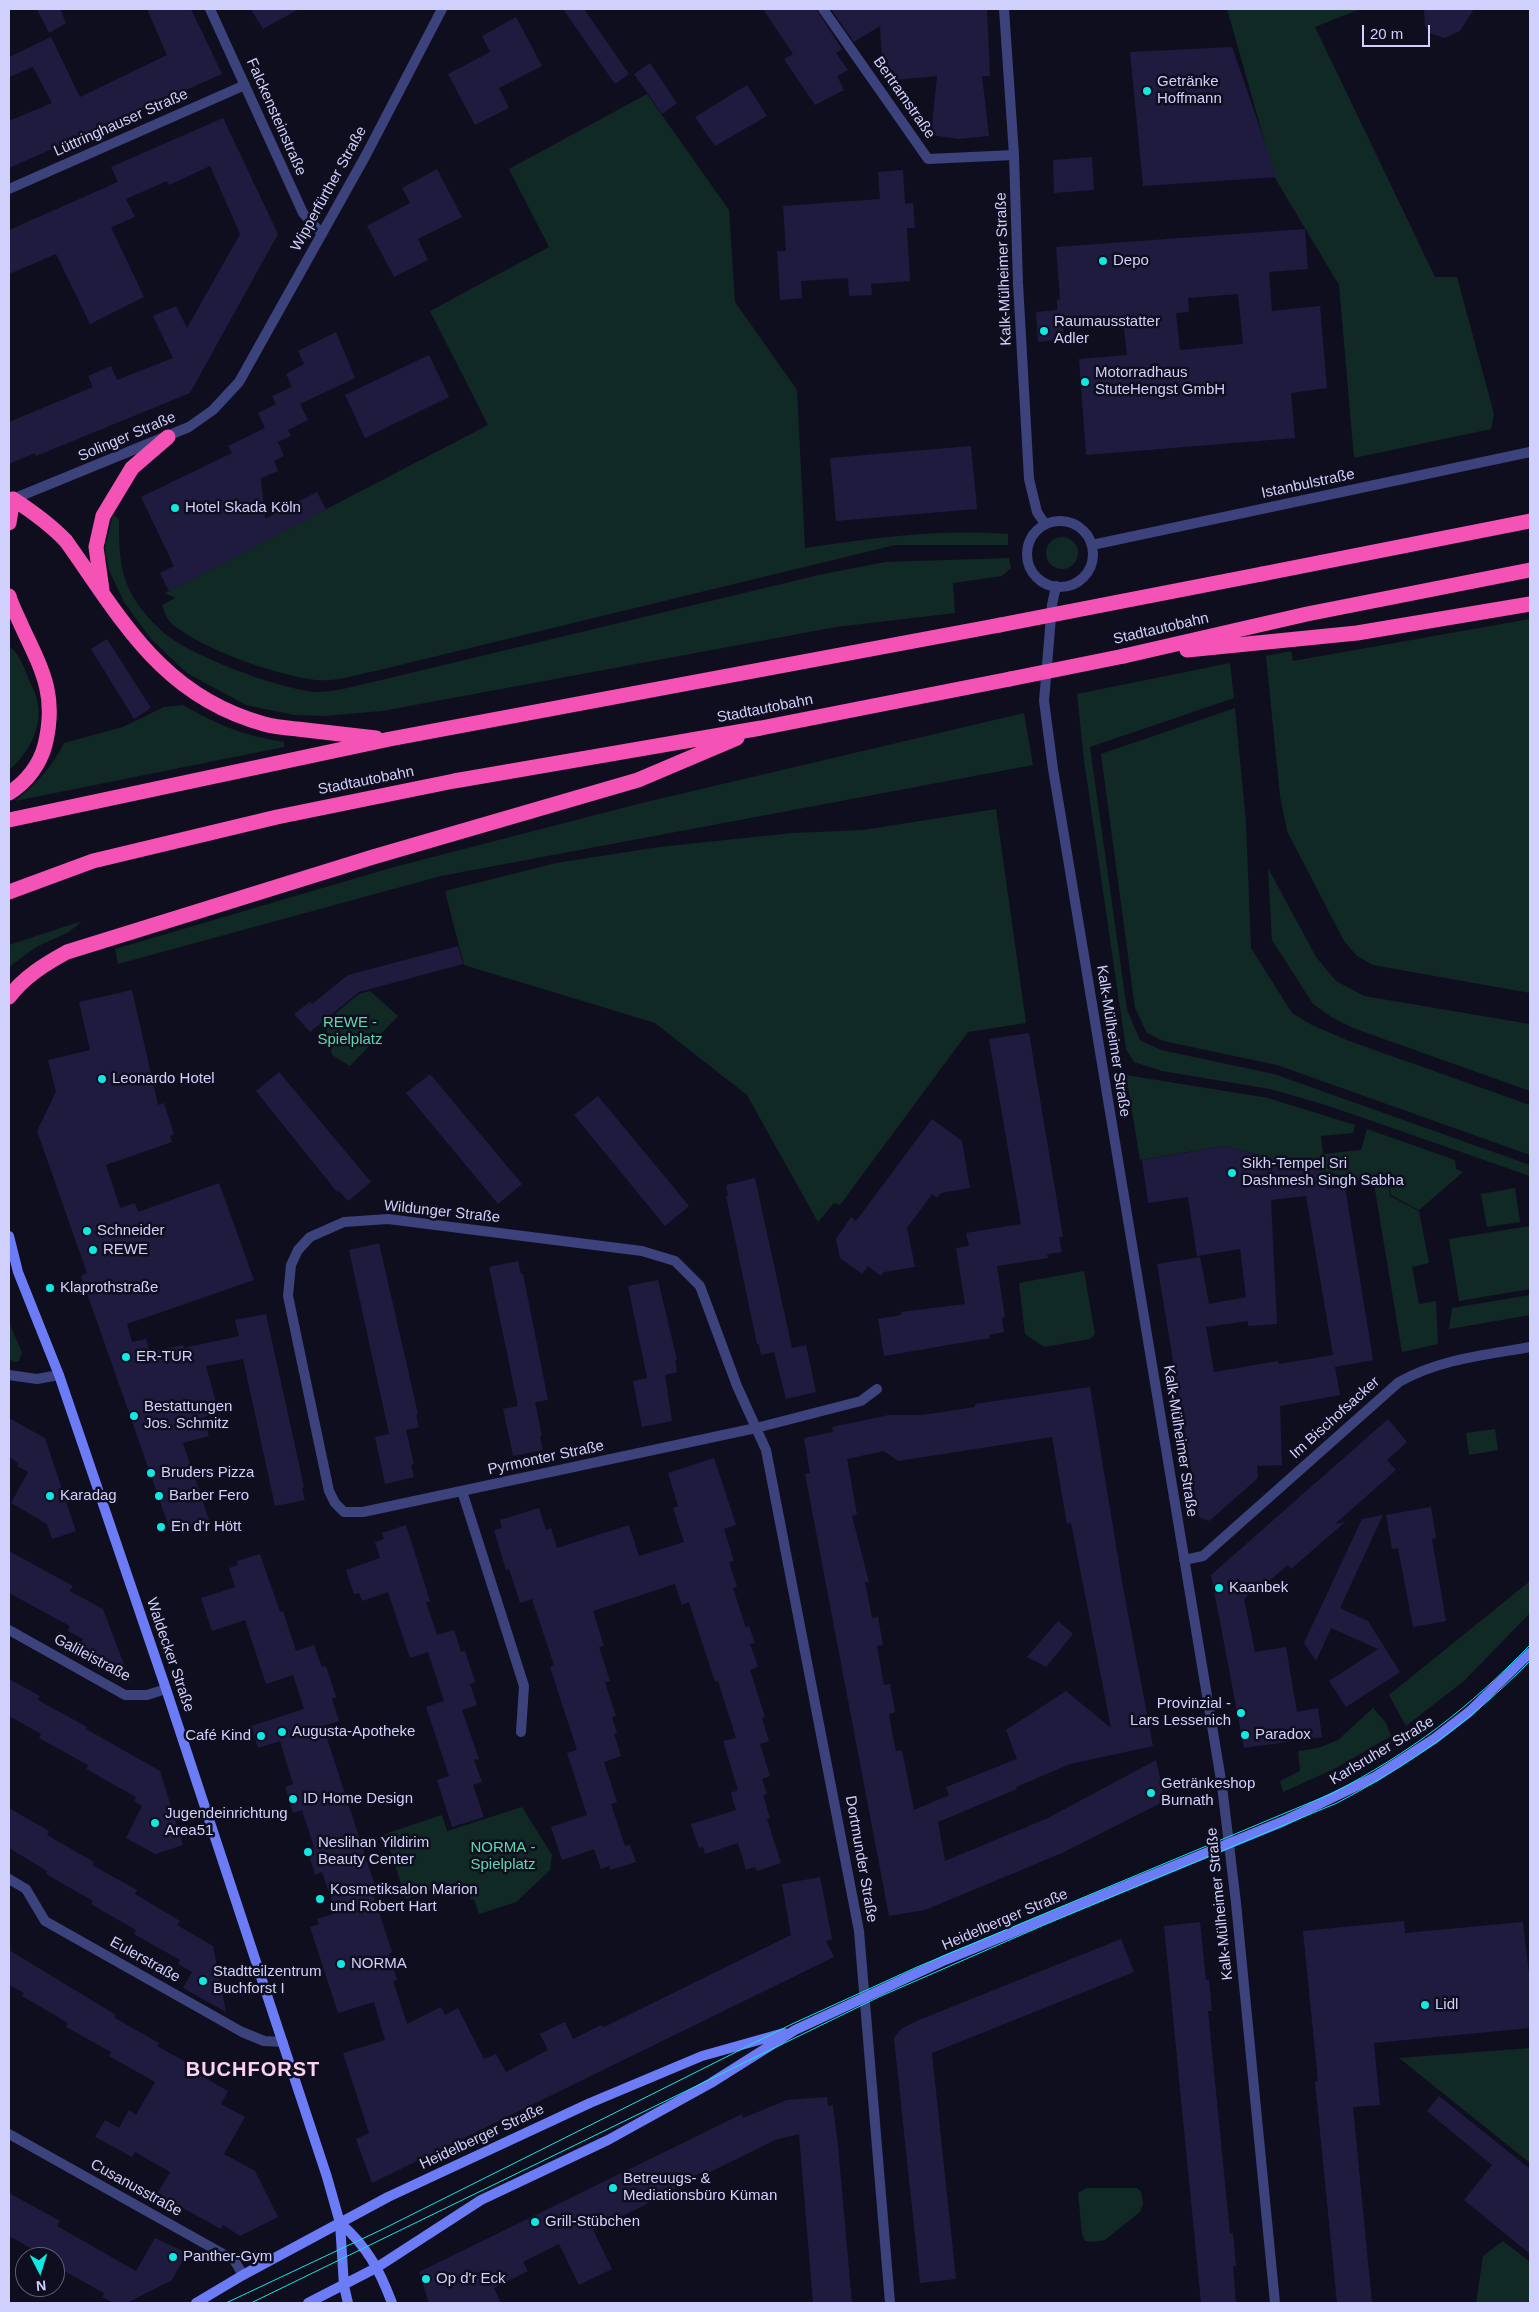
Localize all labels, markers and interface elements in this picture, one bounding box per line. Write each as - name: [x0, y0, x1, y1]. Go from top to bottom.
- scale bar: [1364, 15, 1432, 47]
- text: 20 m: [1370, 25, 1403, 42]
- street label: Bertramstraße: [869, 54, 939, 142]
- street label: Falckensteinstraße: [242, 55, 310, 179]
- place label: Getränke Hoffmann: [1157, 73, 1222, 108]
- street label: Lüttringhauser Straße: [51, 85, 191, 161]
- marker: Getränke Hoffmann: [1141, 85, 1153, 97]
- street label: Wipperfürther Straße: [287, 123, 371, 255]
- street label: Kalk-Mülheimer Straße: [992, 192, 1016, 346]
- place label: Depo: [1113, 252, 1149, 270]
- marker: Depo: [1097, 255, 1109, 267]
- place label: Raumausstatter Adler: [1054, 313, 1160, 348]
- marker: Raumausstatter Adler: [1038, 325, 1050, 337]
- place label: Motorradhaus StuteHengst GmbH: [1095, 364, 1225, 399]
- marker: Motorradhaus StuteHengst GmbH: [1079, 376, 1091, 388]
- street label: Solinger Straße: [76, 408, 178, 466]
- street label: Istanbulstraße: [1260, 465, 1356, 503]
- place label: Hotel Skada Köln: [185, 499, 301, 517]
- marker: Hotel Skada Köln: [169, 502, 181, 514]
- street label: Stadtautobahn: [1111, 609, 1211, 649]
- street label: Stadtautobahn: [715, 691, 815, 727]
- street label: Stadtautobahn: [316, 763, 416, 799]
- street label: Kalk-Mülheimer Straße: [1092, 964, 1134, 1118]
- park label: REWE - Spielplatz: [317, 1014, 383, 1049]
- place label: Leonardo Hotel: [112, 1070, 215, 1088]
- marker: Leonardo Hotel: [96, 1073, 108, 1085]
- place label: Sikh-Tempel Sri Dashmesh Singh Sabha: [1242, 1155, 1404, 1190]
- marker: Sikh-Tempel Sri Dashmesh Singh Sabha: [1226, 1167, 1238, 1179]
- street label: Wildunger Straße: [383, 1197, 501, 1227]
- place label: Schneider: [97, 1222, 165, 1240]
- marker: Schneider: [81, 1225, 93, 1237]
- place label: REWE: [103, 1241, 148, 1259]
- marker: REWE: [87, 1244, 99, 1256]
- place label: Klaprothstraße: [60, 1279, 158, 1297]
- marker: Klaprothstraße: [44, 1282, 56, 1294]
- place label: ER-TUR: [136, 1348, 193, 1366]
- marker: ER-TUR: [120, 1351, 132, 1363]
- street label: Kalk-Mülheimer Straße: [1159, 1364, 1201, 1518]
- street label: Im Bischofsacker: [1287, 1373, 1383, 1463]
- place label: Bestattungen Jos. Schmitz: [144, 1398, 232, 1433]
- marker: Bestattungen Jos. Schmitz: [128, 1410, 140, 1422]
- street label: Pyrmonter Straße: [486, 1437, 606, 1479]
- place label: Bruders Pizza: [161, 1464, 254, 1482]
- marker: Bruders Pizza: [145, 1467, 157, 1479]
- place label: Karadag: [60, 1487, 117, 1505]
- place label: Barber Fero: [169, 1487, 249, 1505]
- marker: Karadag: [44, 1490, 56, 1502]
- marker: Barber Fero: [153, 1490, 165, 1502]
- place label: En d'r Hött: [171, 1518, 241, 1536]
- marker: En d'r Hött: [155, 1521, 167, 1533]
- place label: Kaanbek: [1229, 1579, 1288, 1597]
- marker: Kaanbek: [1213, 1582, 1225, 1594]
- street label: Waldecker Straße: [142, 1596, 198, 1714]
- street label: Galileistraße: [51, 1630, 133, 1686]
- place label: Provinzial - Lars Lessenich: [1130, 1695, 1231, 1730]
- marker: Provinzial - Lars Lessenich: [1235, 1707, 1247, 1719]
- street label: Karlsruher Straße: [1327, 1713, 1437, 1789]
- place label: Augusta-Apotheke: [292, 1723, 415, 1741]
- marker: Augusta-Apotheke: [276, 1726, 288, 1738]
- place label: Paradox: [1255, 1726, 1311, 1744]
- place label: Café Kind: [185, 1727, 251, 1745]
- marker: Paradox: [1239, 1729, 1251, 1741]
- marker: Café Kind: [255, 1730, 267, 1742]
- place label: Getränkeshop Burnath: [1161, 1775, 1255, 1810]
- marker: Getränkeshop Burnath: [1145, 1787, 1157, 1799]
- place label: ID Home Design: [303, 1790, 413, 1808]
- marker: ID Home Design: [287, 1793, 299, 1805]
- street label: Dortmunder Straße: [841, 1794, 881, 1924]
- place label: Jugendeinrichtung Area51: [165, 1805, 288, 1840]
- marker: Jugendeinrichtung Area51: [149, 1817, 161, 1829]
- street label: Kalk-Mülheimer Straße: [1203, 1827, 1237, 1981]
- place label: Neslihan Yildirim Beauty Center: [318, 1834, 429, 1869]
- park label: NORMA - Spielplatz: [470, 1839, 536, 1874]
- marker: Neslihan Yildirim Beauty Center: [302, 1846, 314, 1858]
- place label: Kosmetiksalon Marion und Robert Hart: [330, 1881, 478, 1916]
- street label: Heidelberger Straße: [939, 1885, 1071, 1955]
- marker: Kosmetiksalon Marion und Robert Hart: [314, 1893, 326, 1905]
- street label: Eulerstraße: [107, 1933, 183, 1987]
- place label: NORMA: [351, 1955, 407, 1973]
- marker: NORMA: [335, 1958, 347, 1970]
- place label: Stadtteilzentrum Buchforst I: [213, 1963, 321, 1998]
- marker: Stadtteilzentrum Buchforst I: [197, 1975, 209, 1987]
- place label: Lidl: [1435, 1996, 1458, 2014]
- marker: Lidl: [1419, 1999, 1431, 2011]
- district label: BUCHFORST: [185, 2058, 321, 2082]
- street label: Heidelberger Straße: [417, 2100, 547, 2174]
- street label: Cusanusstraße: [87, 2155, 185, 2221]
- place label: Betreuugs- & Mediationsbüro Küman: [623, 2170, 777, 2205]
- marker: Betreuugs- & Mediationsbüro Küman: [607, 2182, 619, 2194]
- place label: Grill-Stübchen: [545, 2213, 640, 2231]
- marker: Grill-Stübchen: [529, 2216, 541, 2228]
- north arrow: [15, 2247, 65, 2297]
- place label: Panther-Gym: [183, 2248, 272, 2266]
- marker: Panther-Gym: [167, 2251, 179, 2263]
- place label: Op d'r Eck: [436, 2270, 506, 2288]
- marker: Op d'r Eck: [420, 2273, 432, 2285]
- text: N: [35, 2278, 47, 2294]

